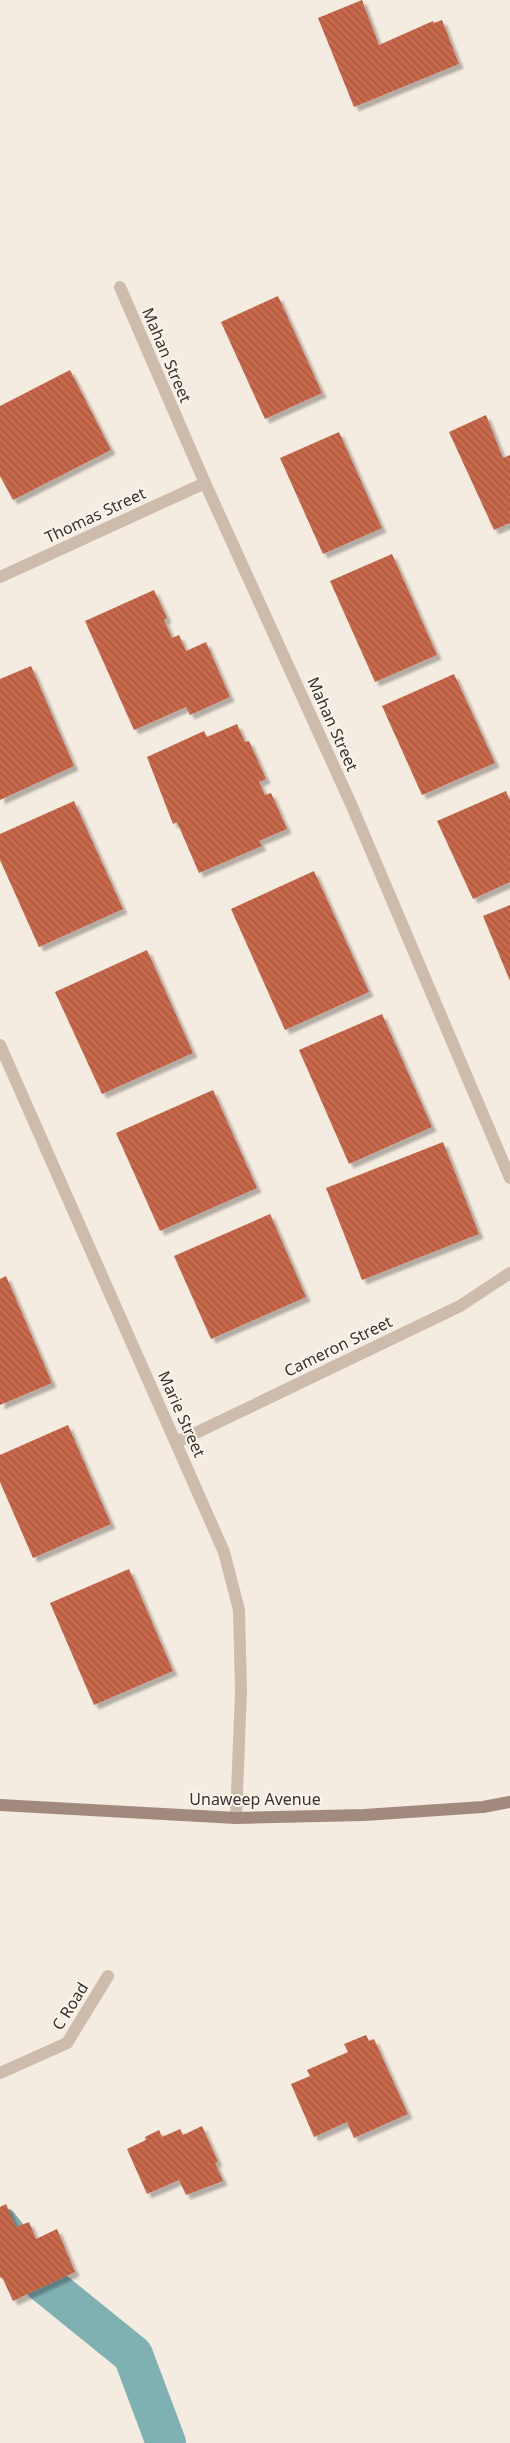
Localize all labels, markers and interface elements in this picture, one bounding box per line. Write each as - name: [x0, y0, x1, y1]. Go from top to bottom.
- street label: Mahan Street: [137, 304, 197, 406]
- street label: Thomas Street: [41, 482, 149, 548]
- street label: Mahan Street: [302, 673, 364, 775]
- street label: Cameron Street: [280, 1310, 396, 1382]
- street label: Marie Street: [153, 1367, 211, 1461]
- street label: Unaweep Avenue: [189, 1788, 321, 1810]
- street label: C Road: [47, 1978, 93, 2034]

